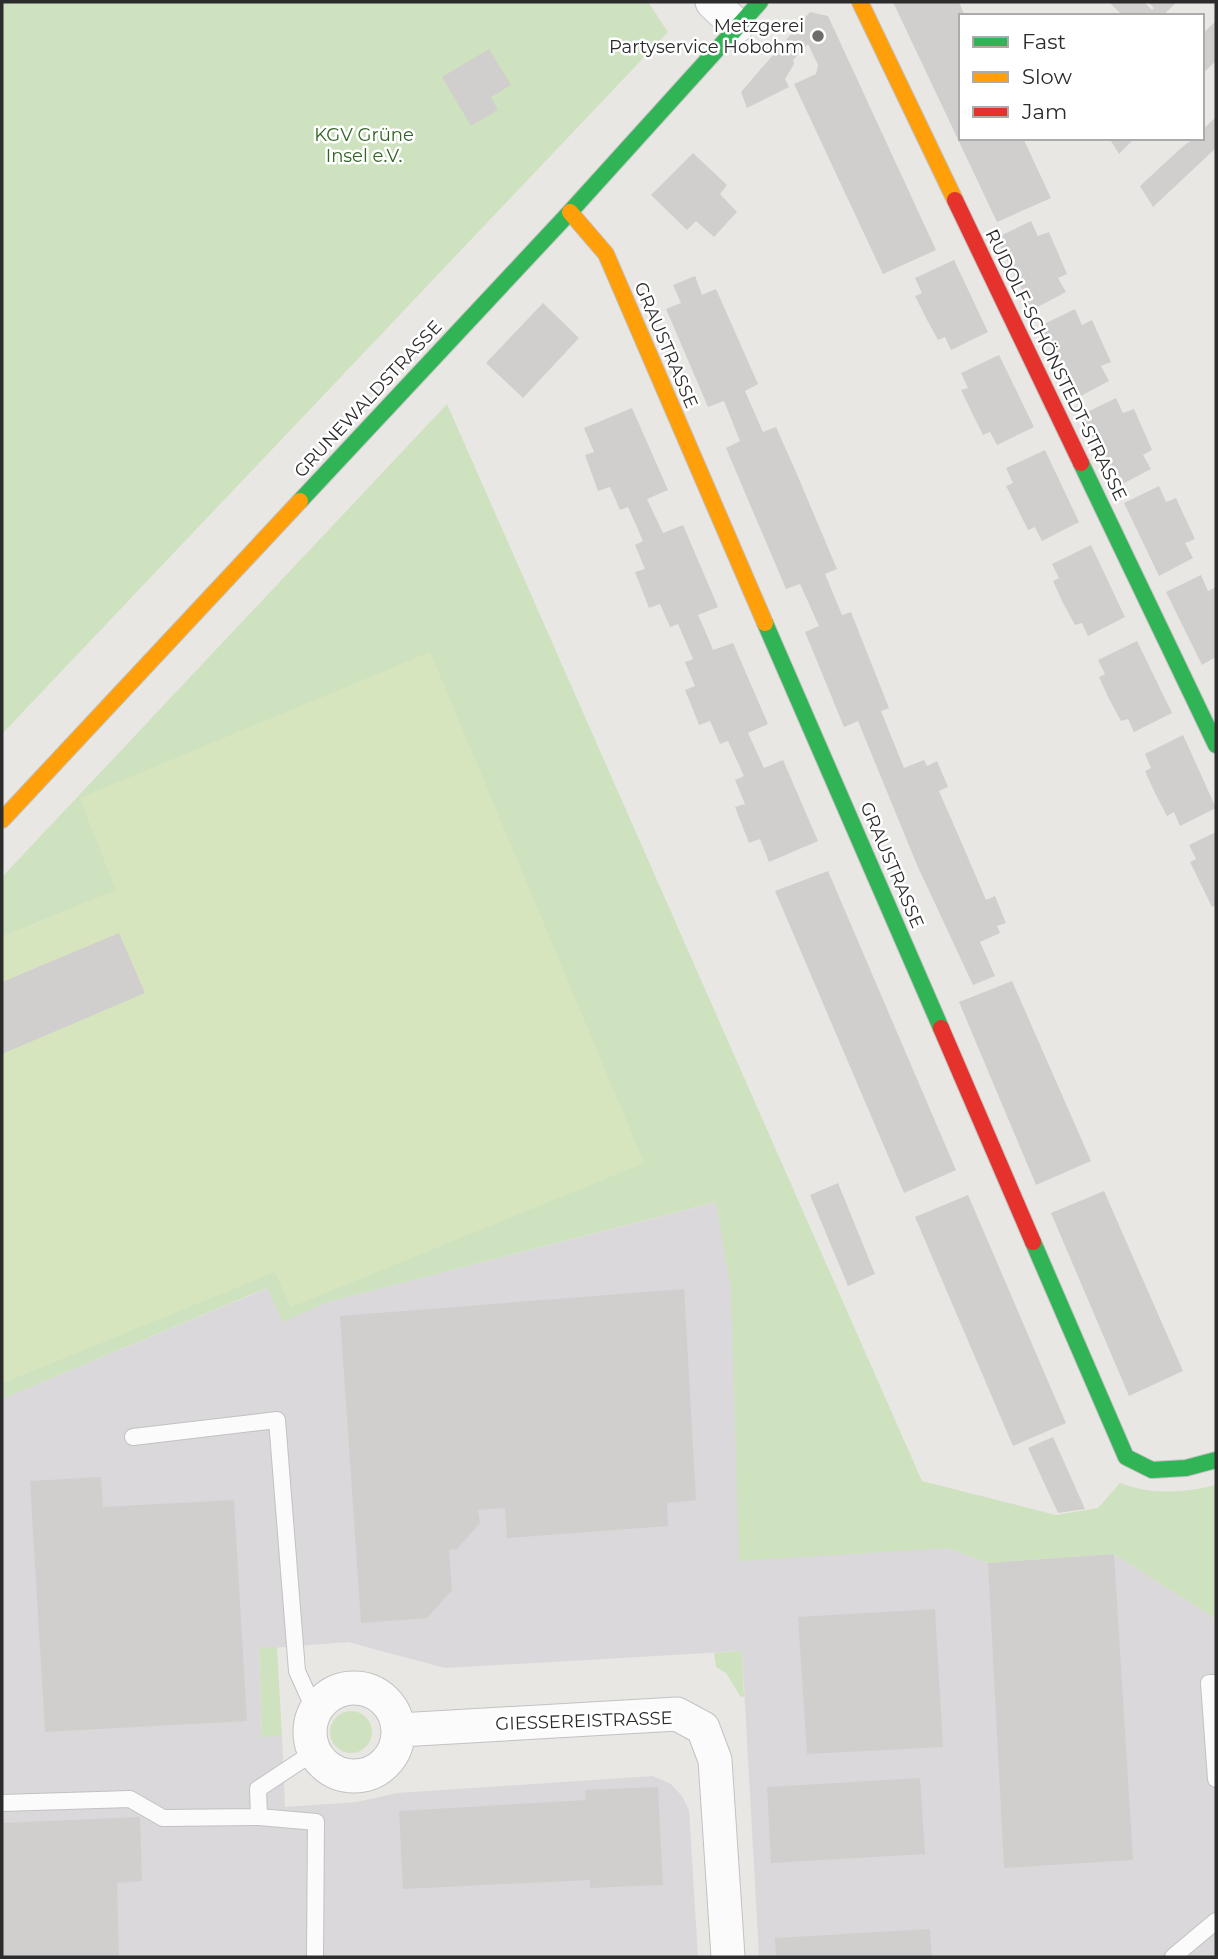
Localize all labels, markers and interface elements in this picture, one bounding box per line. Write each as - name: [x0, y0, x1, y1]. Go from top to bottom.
- legend: [959, 14, 1204, 140]
- place label: Metzgerei Partyservice Hobohm: [609, 15, 804, 58]
- marker: Metzgerei Partyservice Hobohm: [810, 28, 826, 44]
- text: Fast: [1022, 29, 1066, 54]
- text: Slow: [1022, 64, 1072, 89]
- text: Jam: [1021, 99, 1067, 124]
- park label: KGV Grüne Insel e.V.: [314, 124, 414, 167]
- street label: RUDOLF-SCHÖNSTEDT-STRASSE: [980, 226, 1132, 504]
- street label: GRAUSTRASSE: [629, 278, 703, 412]
- street label: GRUNEWALDSTRASSE: [289, 316, 447, 482]
- street label: GRAUSTRASSE: [855, 798, 929, 932]
- street label: GIESSEREISTRASSE: [495, 1707, 673, 1735]

